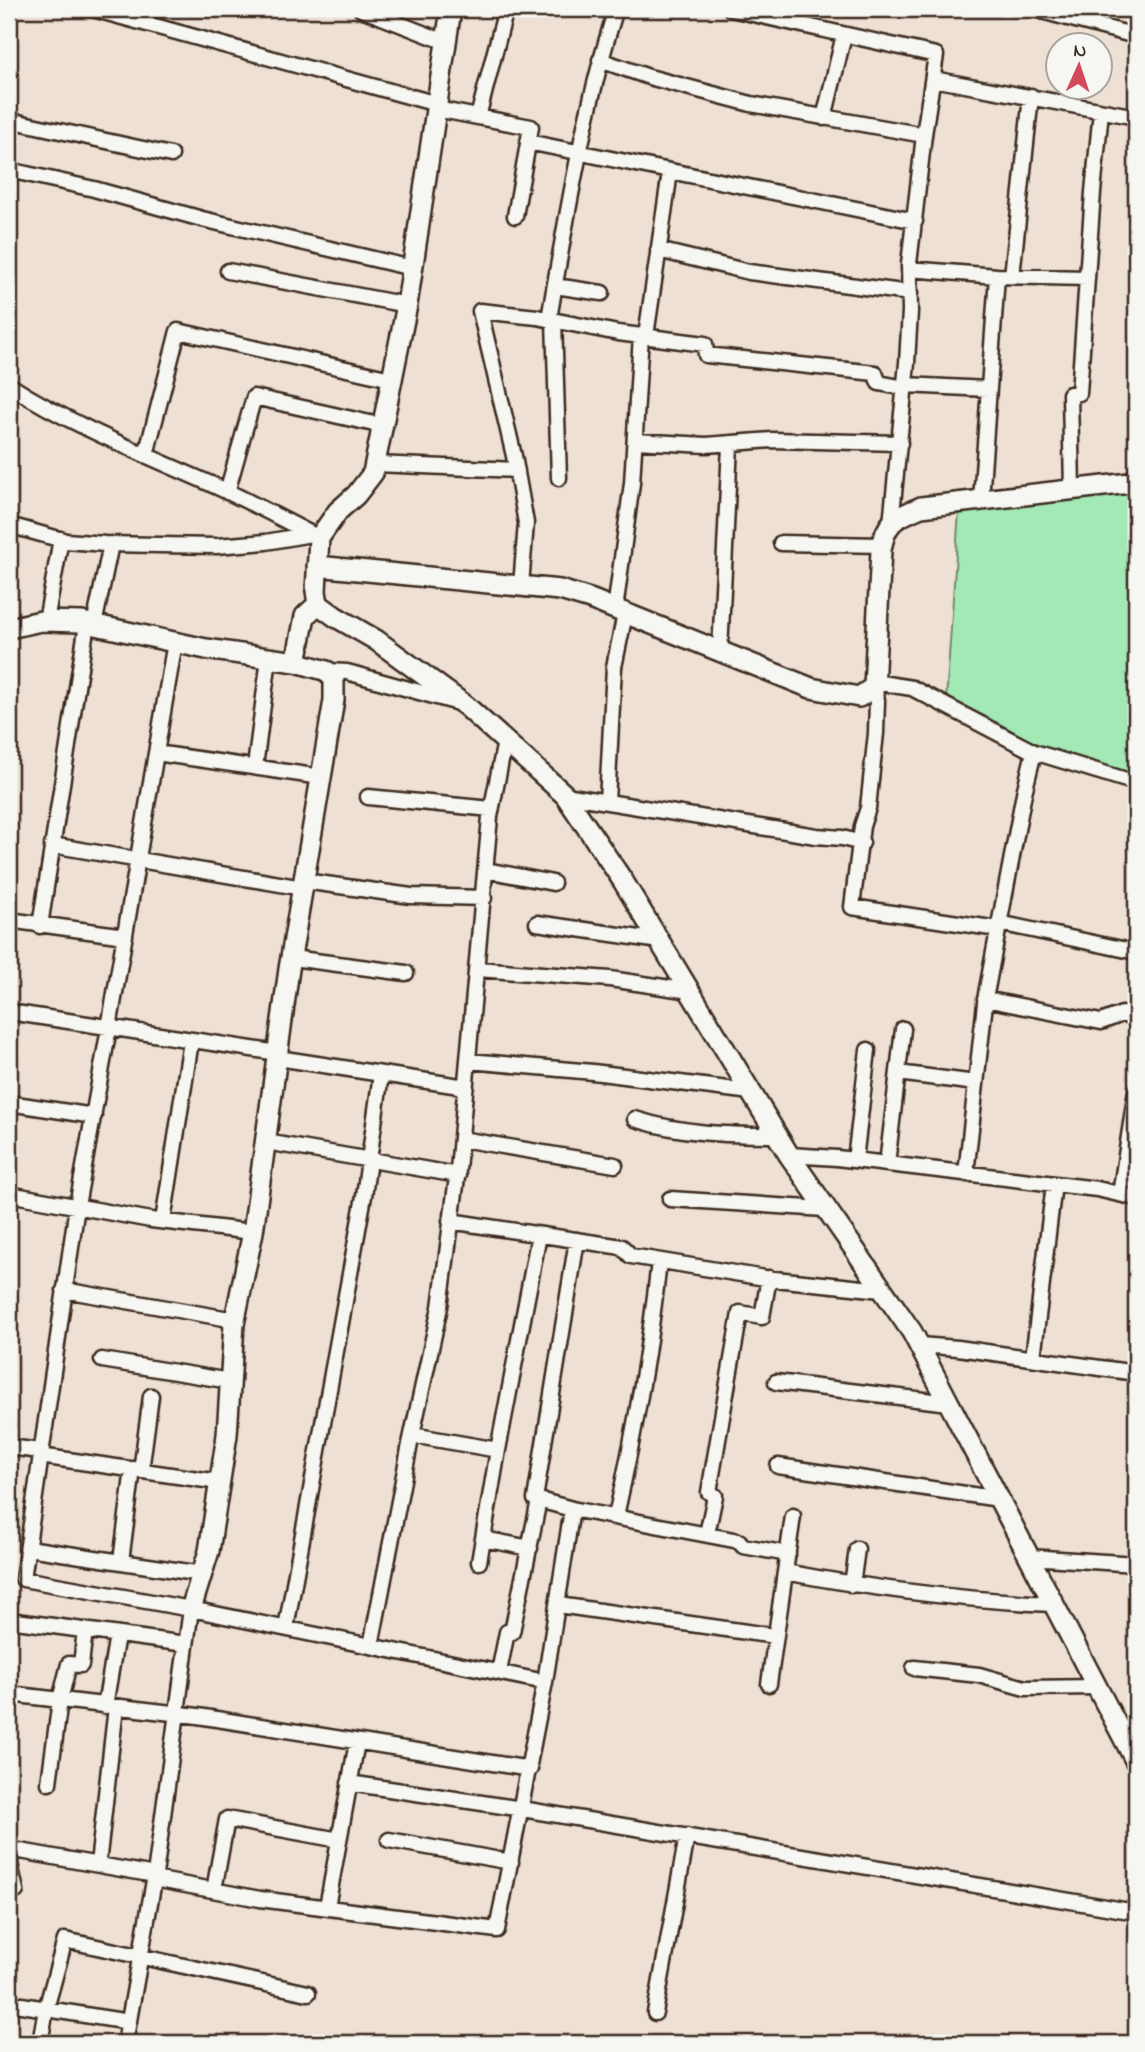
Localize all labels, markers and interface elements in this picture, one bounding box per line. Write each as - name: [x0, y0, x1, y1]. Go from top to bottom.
- north arrow: [1044, 32, 1114, 102]
- text: N: [1073, 38, 1087, 65]

